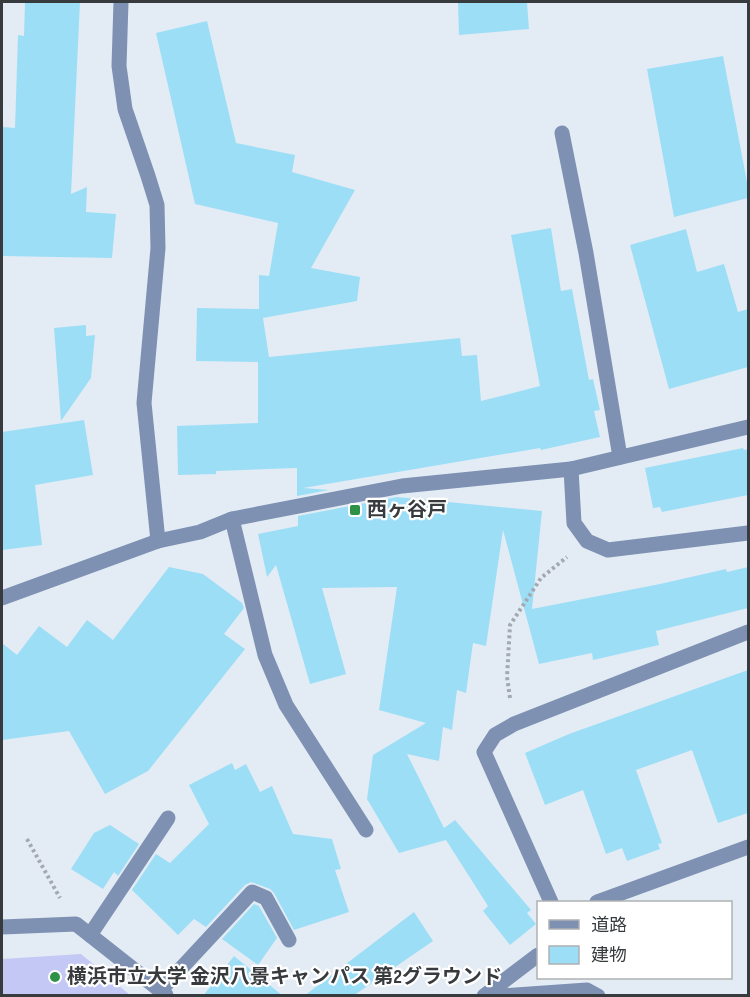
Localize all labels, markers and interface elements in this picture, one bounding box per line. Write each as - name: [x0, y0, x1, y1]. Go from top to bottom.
- place label: 西ヶ谷戸: [367, 498, 447, 522]
- marker: 西ヶ谷戸: [348, 503, 362, 517]
- legend: [537, 901, 732, 979]
- text: 道路: [591, 915, 627, 936]
- text: 建物: [591, 945, 627, 966]
- place label: 横浜市立大学 金沢八景キャンパス 第2グラウンド: [67, 965, 502, 989]
- marker: 横浜市立大学 金沢八景キャンパス 第2グラウンド: [48, 970, 62, 984]

